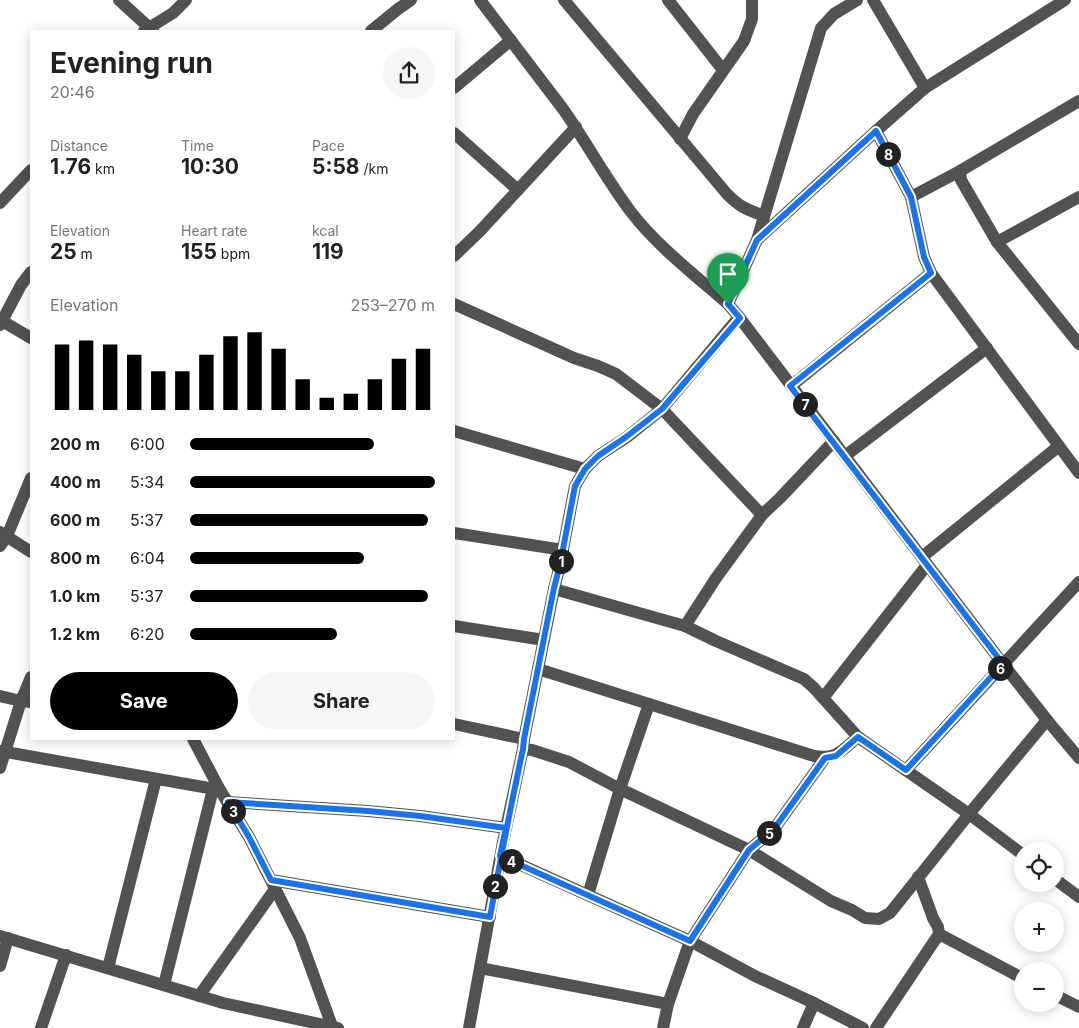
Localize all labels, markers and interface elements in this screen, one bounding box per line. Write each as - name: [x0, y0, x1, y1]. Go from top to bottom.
- text: Evening run: [50, 46, 213, 80]
- button: share: [383, 47, 435, 99]
- text: 20:46: [50, 82, 95, 102]
- text: Distance: [50, 137, 108, 154]
- text: Time: [181, 137, 214, 154]
- text: Pace: [312, 137, 345, 154]
- pin: 8: [876, 142, 900, 166]
- text: 8: [884, 146, 893, 163]
- text: 1.76: [50, 154, 91, 179]
- text: 10:30: [181, 154, 239, 179]
- text: 5:58: [312, 154, 360, 179]
- text: km: [91, 160, 115, 177]
- text: /km: [360, 160, 388, 177]
- text: Elevation: [50, 222, 110, 239]
- text: Heart rate: [181, 222, 247, 239]
- text: kcal: [312, 222, 339, 239]
- text: 25: [50, 239, 77, 264]
- text: 155: [181, 239, 217, 264]
- text: 119: [312, 239, 344, 264]
- text: m: [77, 245, 93, 262]
- text: bpm: [217, 245, 250, 262]
- pin: [707, 253, 749, 304]
- icon: arrive: [714, 260, 742, 288]
- text: Elevation: [50, 295, 119, 315]
- text: 253–270 m: [350, 295, 435, 315]
- pin: 7: [792, 392, 818, 416]
- text: 7: [801, 396, 810, 413]
- text: 200 m: [50, 434, 100, 454]
- text: 6:00: [130, 434, 165, 454]
- text: 400 m: [50, 472, 101, 492]
- text: 5:34: [130, 472, 165, 492]
- text: 600 m: [50, 510, 100, 530]
- text: 5:37: [130, 510, 163, 530]
- text: 800 m: [50, 548, 100, 568]
- text: 6:04: [130, 548, 165, 568]
- pin: 1: [548, 548, 574, 574]
- text: 1: [558, 553, 565, 570]
- text: 1.0 km: [50, 586, 100, 606]
- text: 5:37: [130, 586, 163, 606]
- text: 1.2 km: [50, 624, 100, 644]
- text: 6:20: [130, 624, 164, 644]
- pin: 6: [988, 656, 1012, 680]
- text: 6: [996, 660, 1005, 677]
- button: Save: [50, 672, 238, 730]
- button: Share: [248, 672, 435, 730]
- pin: 3: [220, 798, 246, 824]
- text: 3: [229, 803, 238, 820]
- pin: 5: [756, 820, 782, 846]
- text: 5: [765, 825, 774, 842]
- map controls: [1014, 842, 1064, 1012]
- button: locate: [1014, 842, 1064, 892]
- pin: 4: [498, 848, 524, 874]
- text: 4: [507, 853, 516, 870]
- pin: 2: [482, 874, 508, 898]
- text: 2: [491, 878, 500, 895]
- button: +: [1014, 902, 1064, 952]
- button: −: [1014, 962, 1064, 1012]

